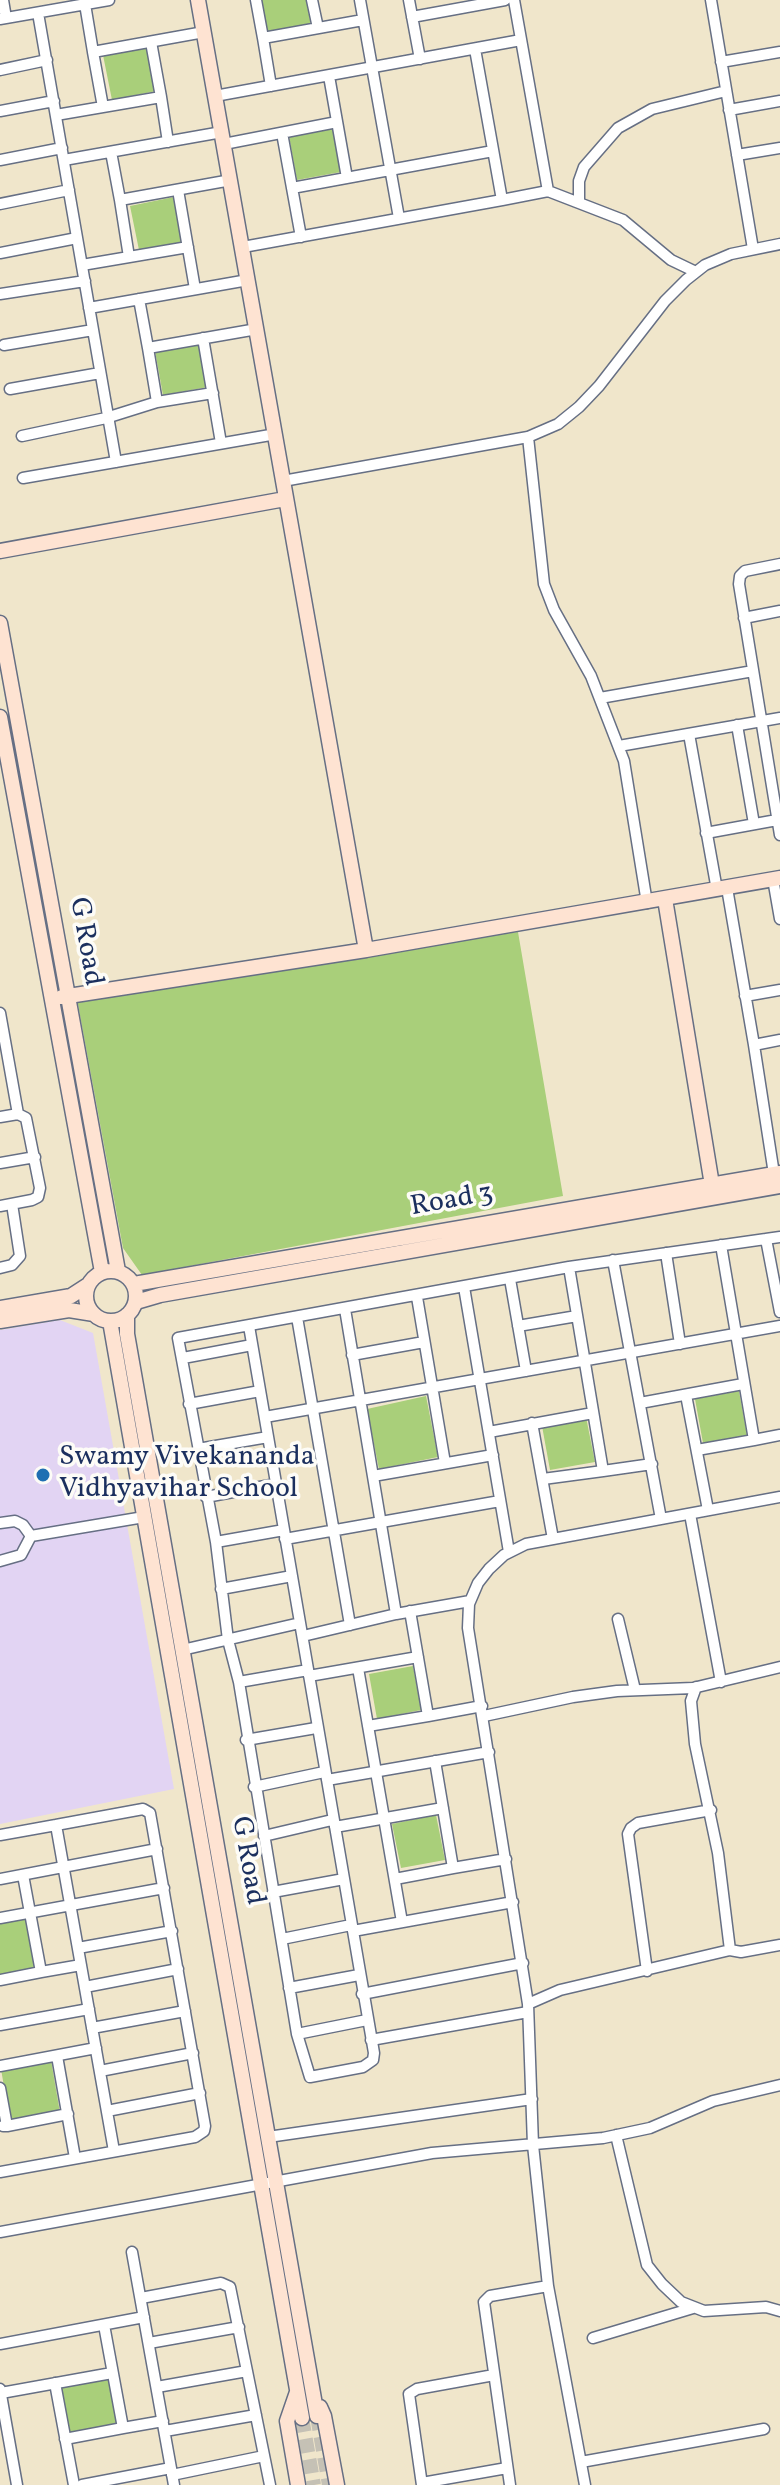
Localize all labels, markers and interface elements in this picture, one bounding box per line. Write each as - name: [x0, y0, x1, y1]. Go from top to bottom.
- street label: G Road: [60, 895, 108, 989]
- street label: Road 3: [408, 1178, 496, 1226]
- place label: Swamy Vivekananda Vidhyavihar School: [59, 1442, 315, 1508]
- marker: Swamy Vivekananda Vidhyavihar School: [34, 1466, 52, 1484]
- street label: G Road: [222, 1814, 270, 1908]

